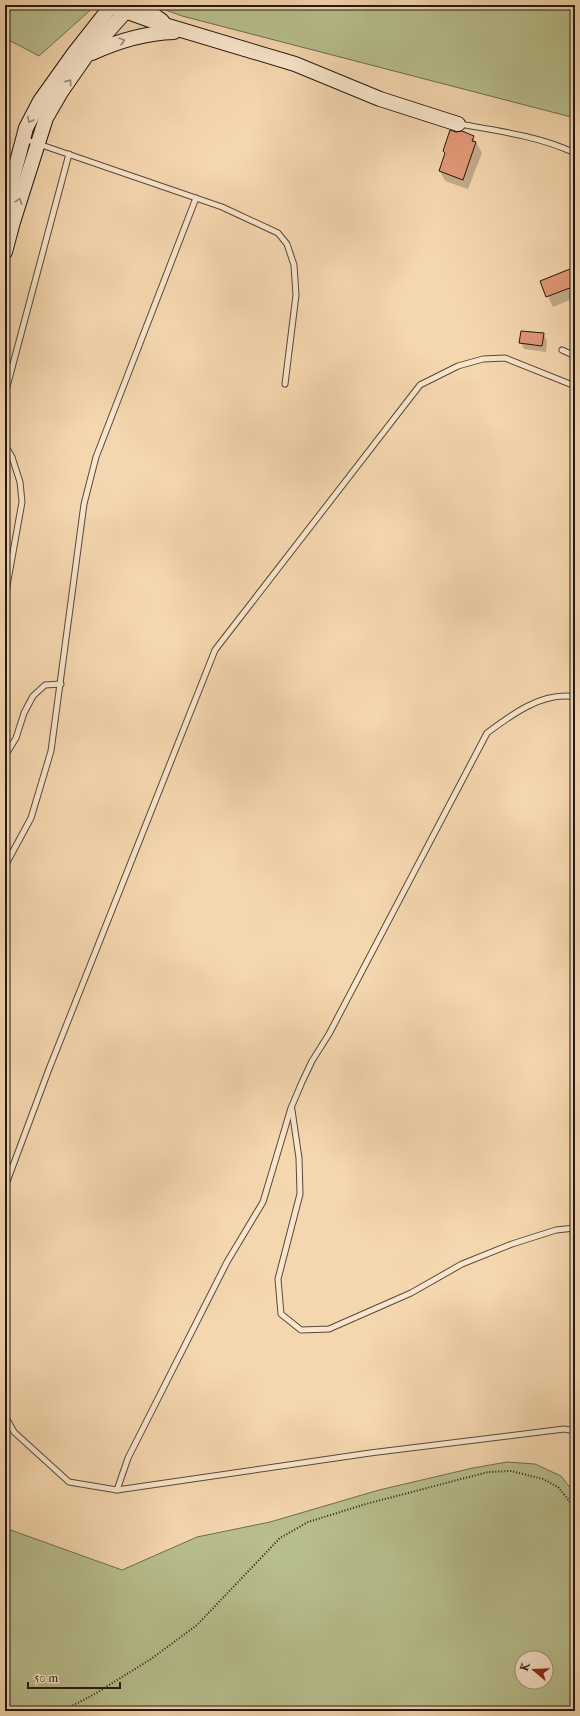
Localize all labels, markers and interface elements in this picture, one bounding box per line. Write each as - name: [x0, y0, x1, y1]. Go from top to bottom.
- one-way arrow: [118, 37, 125, 46]
- one-way arrow: [64, 79, 71, 86]
- one-way arrow: [28, 115, 35, 123]
- one-way arrow: [15, 198, 23, 205]
- north arrow: [514, 1650, 554, 1690]
- text: K: [518, 1660, 533, 1673]
- scale bar: [28, 1664, 120, 1690]
- text: 50 m: [34, 1671, 58, 1685]

